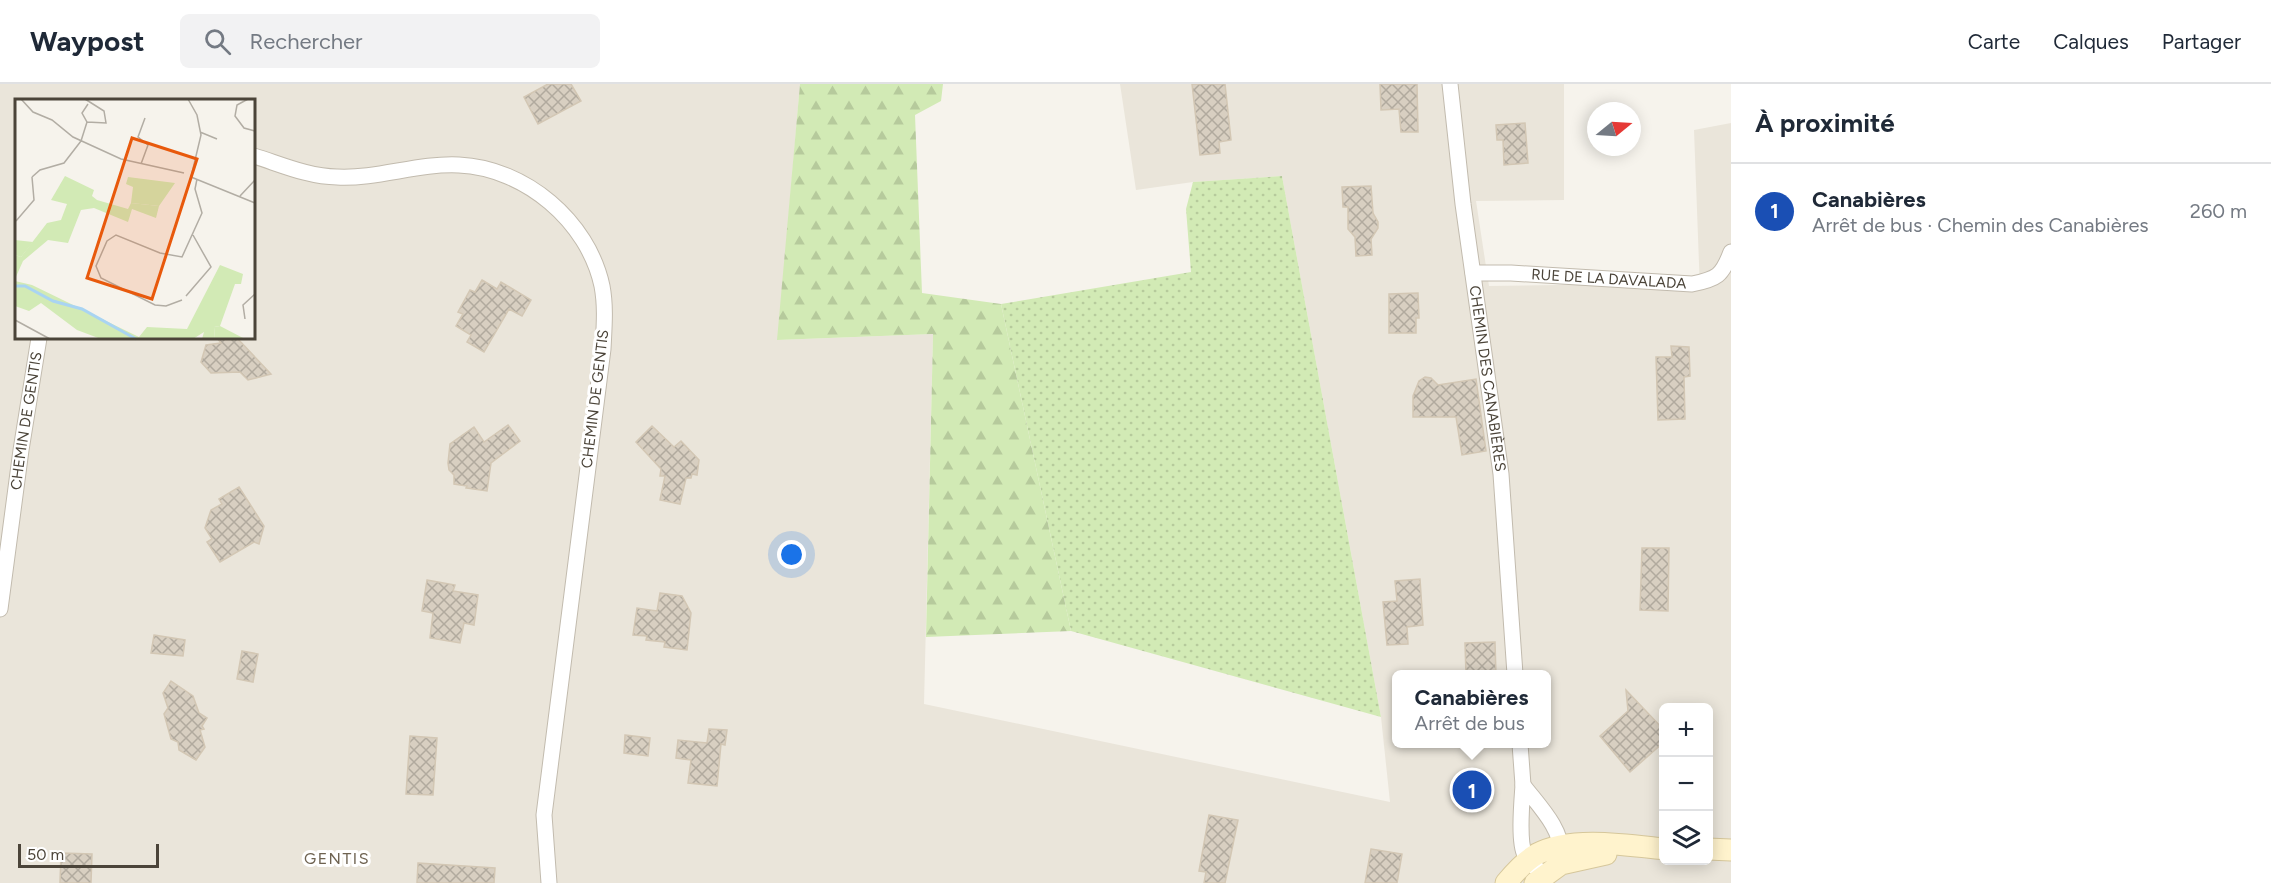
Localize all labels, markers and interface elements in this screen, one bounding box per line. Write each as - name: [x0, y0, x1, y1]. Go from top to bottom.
- search box: [180, 14, 600, 68]
- text: Waypost: [30, 24, 144, 58]
- icon: search: [201, 25, 234, 58]
- text: Rechercher: [249, 28, 363, 55]
- text: Carte: [1968, 29, 2020, 54]
- text: Calques: [2053, 29, 2129, 54]
- text: Partager: [2162, 29, 2241, 54]
- inset map: [15, 99, 255, 339]
- north arrow: [1587, 102, 1641, 156]
- text: À proximité: [1755, 107, 1895, 139]
- text: Canabières: [1812, 186, 1926, 213]
- text: 1: [1770, 199, 1779, 223]
- text: 260 m: [2190, 199, 2247, 223]
- text: Arrêt de bus · Chemin des Canabières: [1812, 213, 2149, 237]
- street label: RUE DE LA DAVALADA: [1531, 265, 1687, 293]
- street label: CHEMIN DES CANABIÈRES: [1466, 284, 1510, 473]
- street label: CHEMIN DE GENTIS: [578, 329, 612, 469]
- street label: CHEMIN DE GENTIS: [7, 350, 46, 491]
- your location: [777, 540, 806, 569]
- popup: [1392, 670, 1551, 748]
- text: Canabières: [1415, 684, 1528, 711]
- map controls: [1659, 703, 1713, 865]
- button: +: [1659, 703, 1713, 757]
- text: Arrêt de bus: [1415, 711, 1525, 735]
- button: −: [1659, 757, 1713, 811]
- pin: 1: [1452, 768, 1492, 812]
- button: layers: [1659, 811, 1713, 865]
- scale bar: [18, 841, 159, 868]
- text: 50 m: [27, 845, 64, 864]
- district label: GENTIS: [304, 849, 370, 868]

